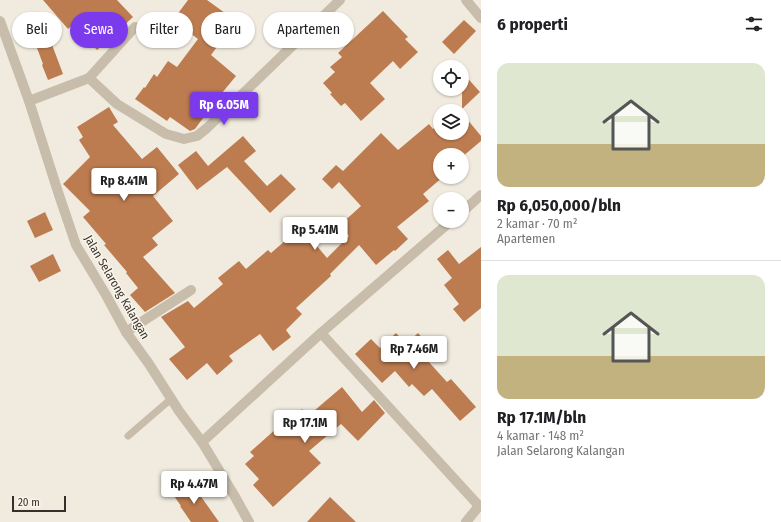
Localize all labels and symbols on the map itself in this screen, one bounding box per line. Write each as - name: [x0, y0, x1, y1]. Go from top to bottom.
- pin: Rp 6.05M: [183, 92, 265, 126]
- pin: Rp 8.41M: [83, 168, 165, 202]
- pin: Rp 5.41M: [274, 217, 356, 251]
- street label: Jalan Selarong Kalangan: [81, 232, 153, 342]
- pin: Rp 7.46M: [373, 336, 455, 370]
- pin: Rp 17.1M: [264, 410, 346, 444]
- pin: Rp 4.47M: [153, 471, 235, 505]
- scale bar: [12, 494, 66, 513]

